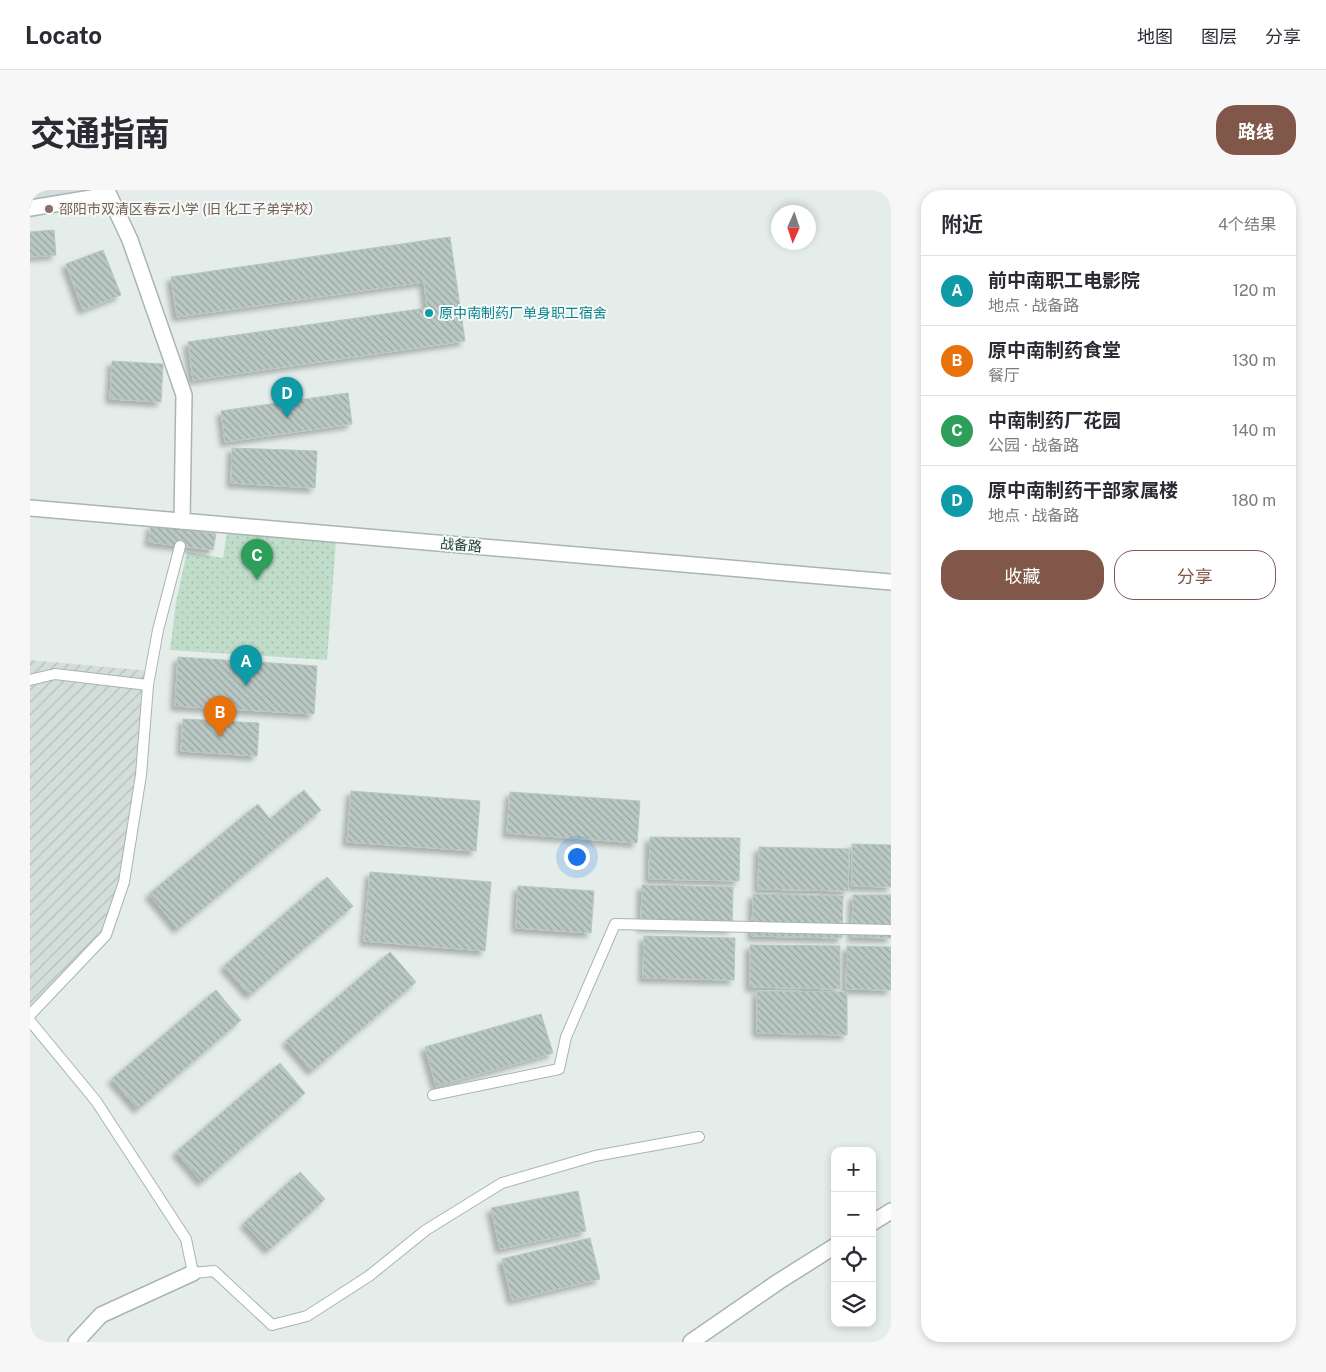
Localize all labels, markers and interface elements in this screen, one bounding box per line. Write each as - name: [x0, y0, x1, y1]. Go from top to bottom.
- text: Locato: [25, 21, 102, 49]
- text: 地图: [1137, 26, 1173, 47]
- text: 图层: [1201, 26, 1237, 47]
- text: 分享: [1265, 26, 1301, 47]
- button: 路线: [1216, 105, 1296, 155]
- text: 交通指南: [30, 113, 170, 154]
- place label: 邵阳市双清区春云小学 (旧 化工子弟学校）: [59, 201, 322, 217]
- marker: 邵阳市双清区春云小学 (旧 化工子弟学校）: [43, 203, 55, 215]
- north arrow: [771, 205, 816, 250]
- text: 附近: [941, 212, 983, 237]
- text: 4个结果: [1218, 215, 1276, 234]
- text: 前中南职工电影院: [988, 269, 1140, 291]
- text: A: [951, 281, 963, 300]
- text: 120 m: [1232, 281, 1276, 300]
- text: 地点 · 战备路: [988, 296, 1079, 315]
- place label: 原中南制药厂单身职工宿舍: [439, 305, 607, 321]
- marker: 原中南制药厂单身职工宿舍: [423, 307, 435, 319]
- text: 原中南制药食堂: [988, 339, 1121, 361]
- text: B: [952, 351, 962, 370]
- text: 130 m: [1232, 351, 1276, 370]
- text: 餐厅: [988, 366, 1020, 385]
- pin: D: [271, 377, 303, 418]
- text: 中南制药厂花园: [988, 409, 1121, 431]
- text: C: [951, 421, 963, 440]
- text: 140 m: [1232, 421, 1276, 440]
- text: 公园 · 战备路: [988, 436, 1079, 455]
- text: 原中南制药干部家属楼: [988, 479, 1178, 501]
- text: D: [951, 491, 963, 510]
- text: 180 m: [1232, 491, 1276, 510]
- text: 地点 · 战备路: [988, 506, 1079, 525]
- street label: 战备路: [439, 535, 483, 555]
- pin: C: [241, 539, 273, 580]
- button: 收藏: [941, 550, 1104, 600]
- button: 分享: [1114, 550, 1276, 600]
- pin: A: [230, 645, 262, 686]
- pin: B: [204, 696, 236, 737]
- your location: [564, 844, 590, 870]
- map controls: [831, 1147, 876, 1327]
- button: +: [831, 1147, 876, 1192]
- button: −: [831, 1192, 876, 1237]
- button: locate: [831, 1237, 876, 1282]
- button: layers: [831, 1282, 876, 1327]

